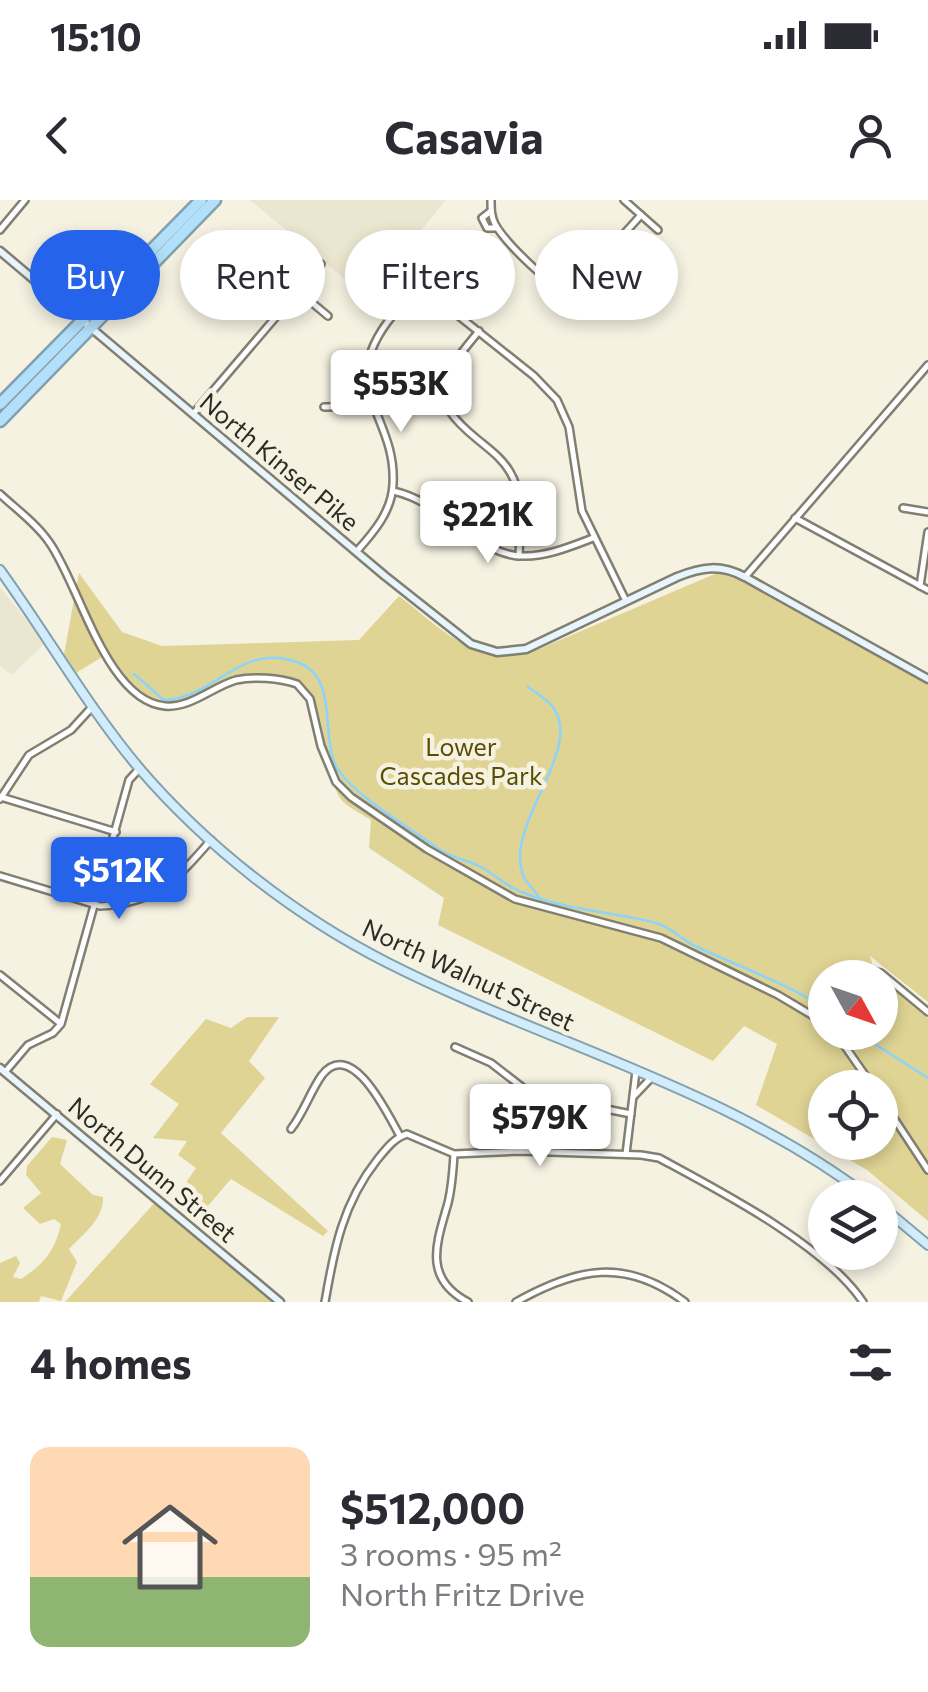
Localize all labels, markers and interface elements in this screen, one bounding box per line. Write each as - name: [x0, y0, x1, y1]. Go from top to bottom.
- text: 15:10: [50, 12, 142, 59]
- icon: back: [30, 108, 85, 163]
- text: Casavia: [384, 108, 544, 163]
- icon: person: [843, 108, 898, 163]
- chip: Buy: [30, 230, 160, 320]
- chip: Rent: [180, 230, 325, 320]
- chip: Filters: [345, 230, 515, 320]
- chip: New: [535, 230, 678, 320]
- pin: $553K: [331, 350, 471, 435]
- text: $553K: [353, 362, 449, 402]
- street label: North Kinser Pike: [194, 386, 366, 536]
- pin: $221K: [418, 481, 558, 566]
- text: $221K: [442, 493, 534, 533]
- park label: Lower Cascades Park: [379, 731, 543, 790]
- pin: $512K: [49, 837, 189, 922]
- text: $512K: [73, 849, 165, 889]
- street label: North Walnut Street: [358, 912, 580, 1036]
- north arrow: [808, 960, 898, 1050]
- map controls: [808, 960, 898, 1270]
- button: locate: [808, 1070, 898, 1160]
- pin: $579K: [470, 1084, 610, 1169]
- street label: North Dunn Street: [63, 1090, 243, 1248]
- text: $579K: [492, 1096, 588, 1136]
- button: layers: [808, 1180, 898, 1270]
- icon: filters: [843, 1335, 898, 1390]
- text: 4 homes: [30, 1336, 192, 1388]
- text: $512,000: [340, 1481, 525, 1533]
- icon: home: [110, 1487, 230, 1607]
- text: 3 rooms · 95 m²: [340, 1533, 562, 1573]
- text: North Fritz Drive: [340, 1573, 585, 1613]

